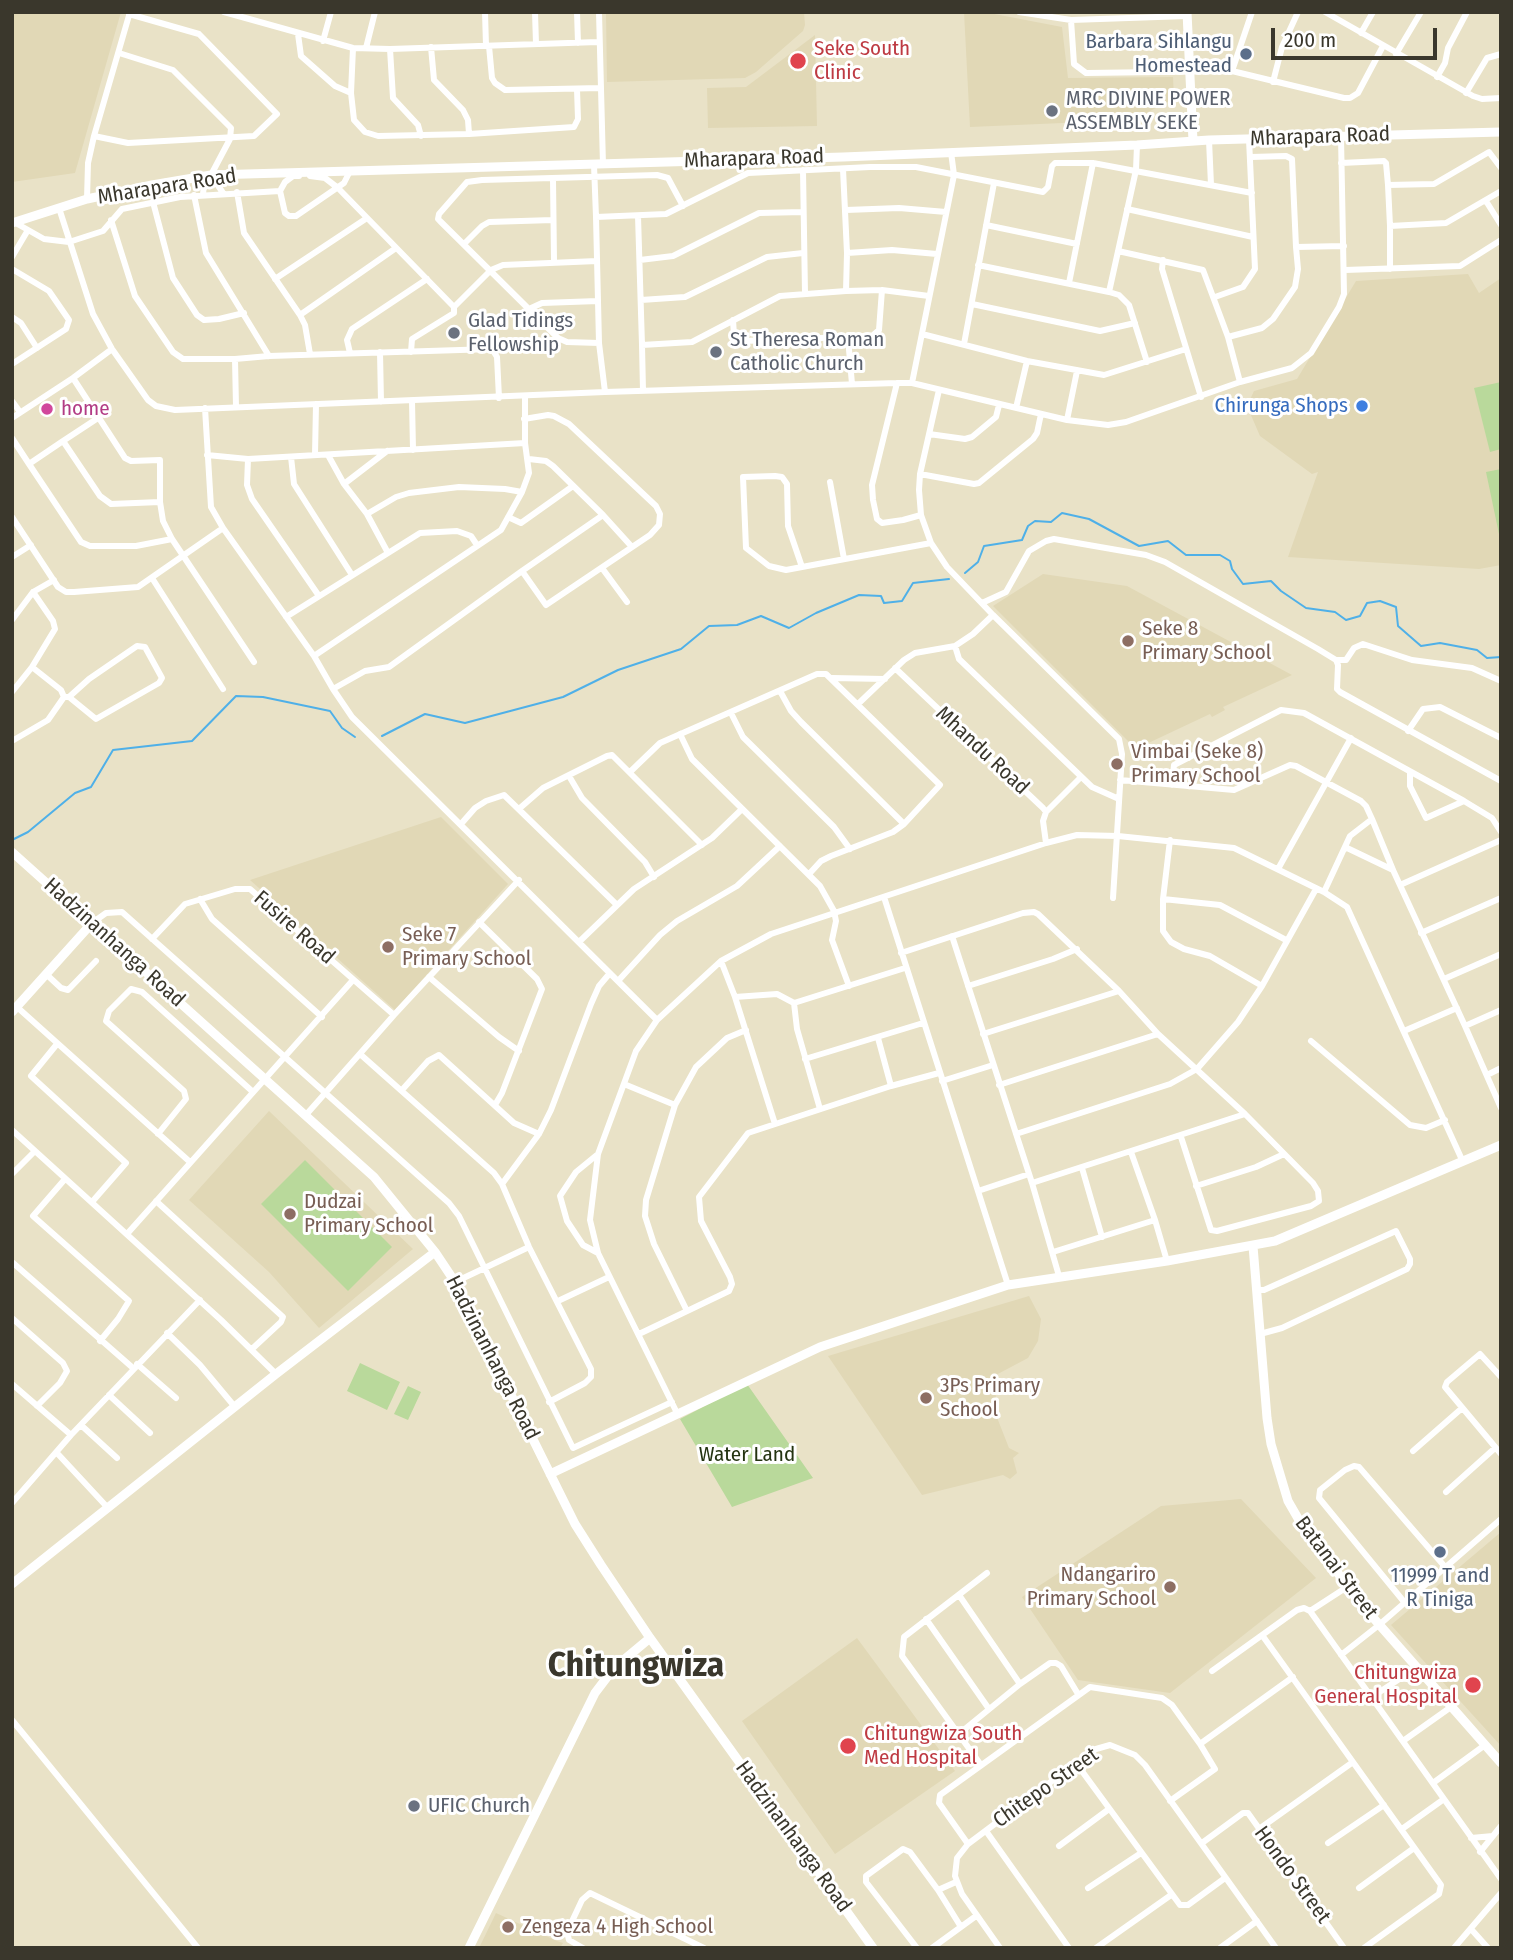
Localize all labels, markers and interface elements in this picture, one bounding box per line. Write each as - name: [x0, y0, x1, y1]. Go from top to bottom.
- scale bar: [1275, 14, 1441, 58]
- text: 200 m: [1284, 27, 1336, 53]
- place label: Barbara Sihlangu Homestead: [1086, 29, 1232, 79]
- place label: Seke South Clinic: [814, 36, 910, 86]
- marker: Barbara Sihlangu Homestead: [1238, 46, 1254, 62]
- marker: Seke South Clinic: [788, 51, 808, 71]
- place label: MRC DIVINE POWER ASSEMBLY SEKE: [1066, 86, 1230, 136]
- marker: MRC DIVINE POWER ASSEMBLY SEKE: [1044, 103, 1060, 119]
- street label: Mharapara Road: [1250, 122, 1390, 152]
- street label: Mharapara Road: [684, 144, 824, 174]
- street label: Mharapara Road: [96, 164, 238, 210]
- place label: Glad Tidings Fellowship: [468, 308, 573, 358]
- marker: Glad Tidings Fellowship: [446, 325, 462, 341]
- place label: St Theresa Roman Catholic Church: [730, 327, 884, 377]
- marker: St Theresa Roman Catholic Church: [708, 344, 724, 360]
- place label: Chirunga Shops: [1214, 393, 1348, 419]
- place label: home: [61, 396, 110, 422]
- marker: Chirunga Shops: [1354, 398, 1370, 414]
- marker: home: [39, 401, 55, 417]
- place label: Seke 8 Primary School: [1142, 616, 1271, 666]
- marker: Seke 8 Primary School: [1120, 633, 1136, 649]
- street label: Mhandu Road: [930, 702, 1034, 800]
- place label: Vimbai (Seke 8) Primary School: [1131, 739, 1263, 789]
- marker: Vimbai (Seke 8) Primary School: [1109, 756, 1125, 772]
- street label: Hadzinanhanga Road: [38, 873, 190, 1013]
- street label: Fusire Road: [248, 886, 340, 970]
- place label: Seke 7 Primary School: [402, 922, 531, 972]
- marker: Seke 7 Primary School: [380, 939, 396, 955]
- place label: Dudzai Primary School: [304, 1189, 433, 1239]
- marker: Dudzai Primary School: [282, 1206, 298, 1222]
- street label: Hadzinanhanga Road: [440, 1272, 544, 1444]
- place label: 3Ps Primary School: [940, 1373, 1040, 1423]
- marker: 3Ps Primary School: [918, 1390, 934, 1406]
- park label: Water Land: [699, 1442, 795, 1468]
- street label: Batanai Street: [1289, 1512, 1383, 1624]
- marker: 11999 T and R Tiniga: [1432, 1544, 1448, 1560]
- place label: Ndangariro Primary School: [1027, 1562, 1156, 1612]
- place label: 11999 T and R Tiniga: [1391, 1563, 1489, 1613]
- marker: Ndangariro Primary School: [1162, 1579, 1178, 1595]
- district label: Chitungwiza: [548, 1645, 724, 1687]
- place label: Chitungwiza General Hospital: [1314, 1660, 1457, 1710]
- marker: Chitungwiza General Hospital: [1463, 1675, 1483, 1695]
- place label: Chitungwiza South Med Hospital: [864, 1721, 1022, 1771]
- marker: Chitungwiza South Med Hospital: [838, 1736, 858, 1756]
- street label: Chitepo Street: [989, 1743, 1103, 1833]
- street label: Hadzinanhanga Road: [730, 1756, 856, 1918]
- place label: UFIC Church: [428, 1793, 530, 1819]
- marker: UFIC Church: [406, 1798, 422, 1814]
- street label: Hondo Street: [1248, 1822, 1336, 1928]
- place label: Zengeza 4 High School: [522, 1914, 713, 1940]
- marker: Zengeza 4 High School: [500, 1919, 516, 1935]

